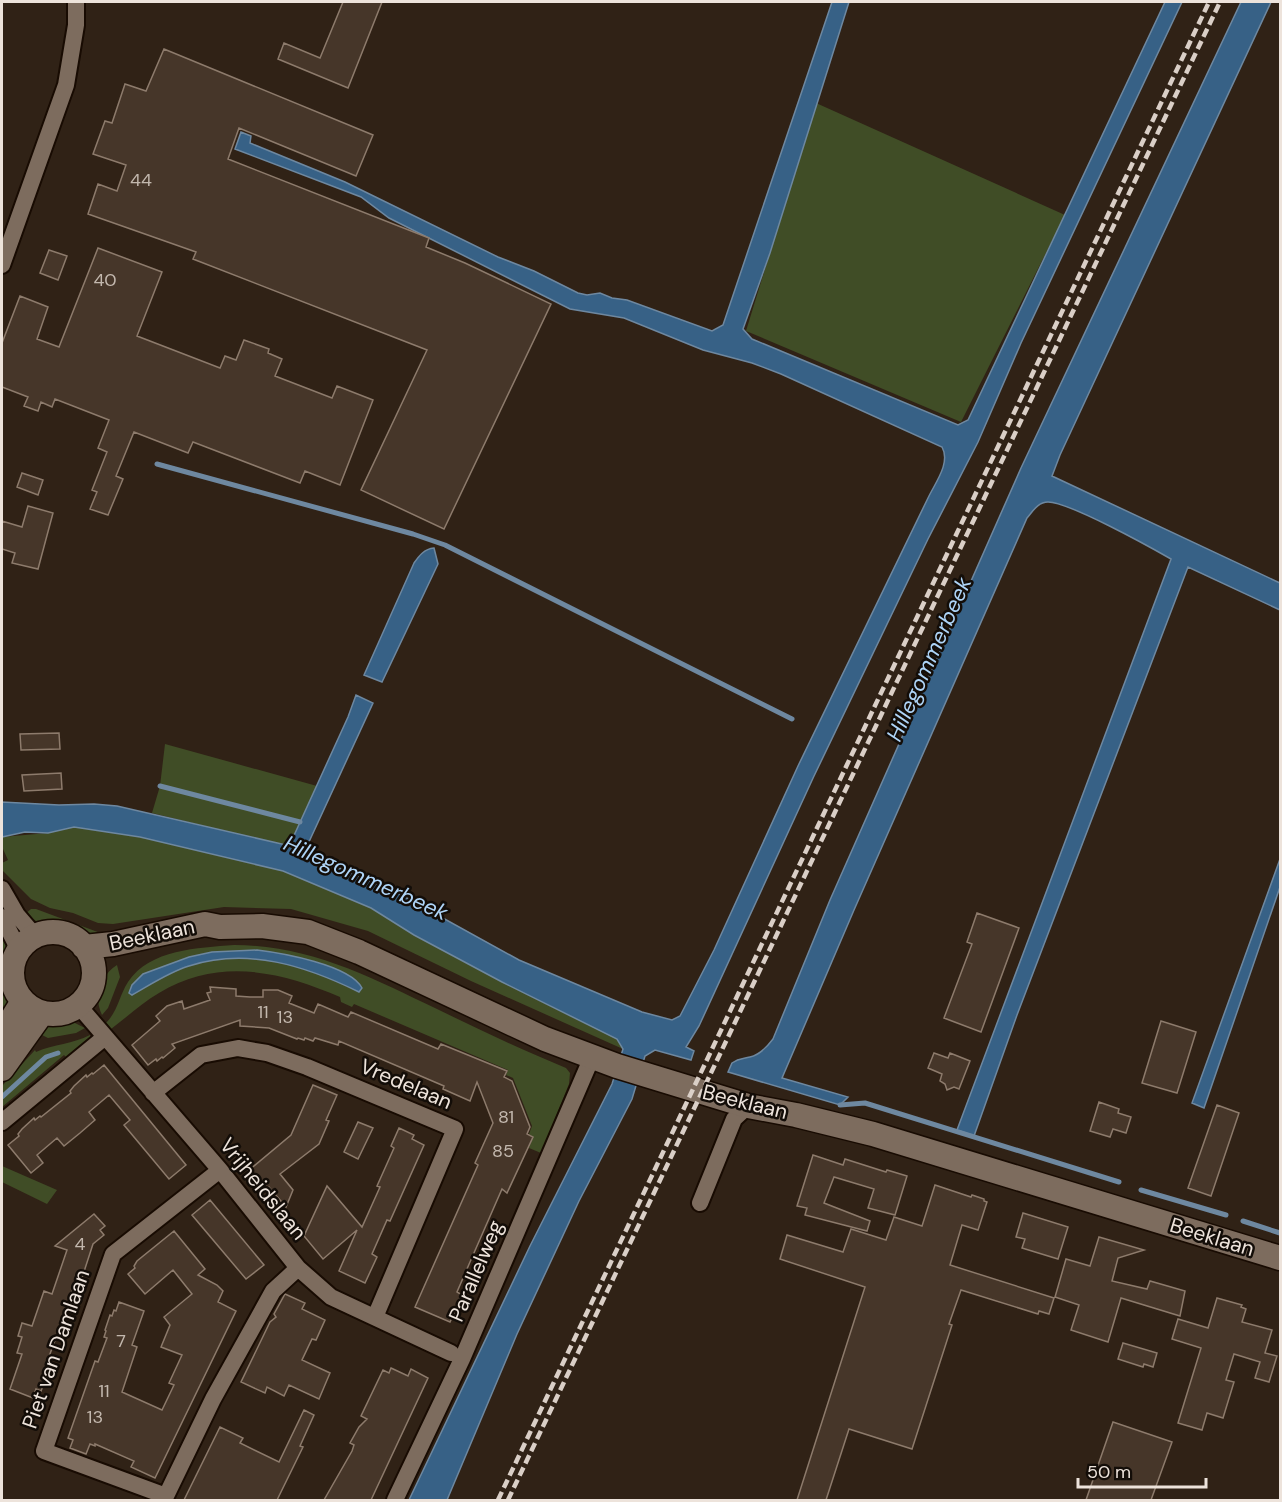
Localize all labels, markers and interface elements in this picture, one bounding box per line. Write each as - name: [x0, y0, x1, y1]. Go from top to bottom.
- house number: 44: [130, 168, 152, 192]
- house number: 40: [93, 268, 117, 292]
- water label: Hillegommerbeek: [880, 572, 979, 746]
- water label: Hillegommerbeek: [279, 829, 453, 928]
- street label: Beeklaan: [107, 912, 197, 958]
- house number: 11: [257, 1000, 269, 1024]
- house number: 13: [277, 1005, 293, 1029]
- street label: Vredelaan: [356, 1052, 456, 1116]
- street label: Beeklaan: [700, 1078, 790, 1126]
- house number: 81: [498, 1105, 514, 1129]
- street label: Vrijheidslaan: [213, 1132, 313, 1246]
- house number: 85: [492, 1139, 514, 1163]
- street label: Beeklaan: [1166, 1211, 1258, 1263]
- street label: Parallelweg: [442, 1216, 510, 1326]
- house number: 4: [75, 1232, 86, 1256]
- street label: Piet van Damlaan: [16, 1266, 96, 1432]
- house number: 7: [116, 1329, 126, 1353]
- house number: 11: [98, 1379, 110, 1403]
- house number: 13: [87, 1405, 103, 1429]
- scale bar: [1078, 1451, 1206, 1489]
- text: 50 m: [1087, 1460, 1131, 1484]

